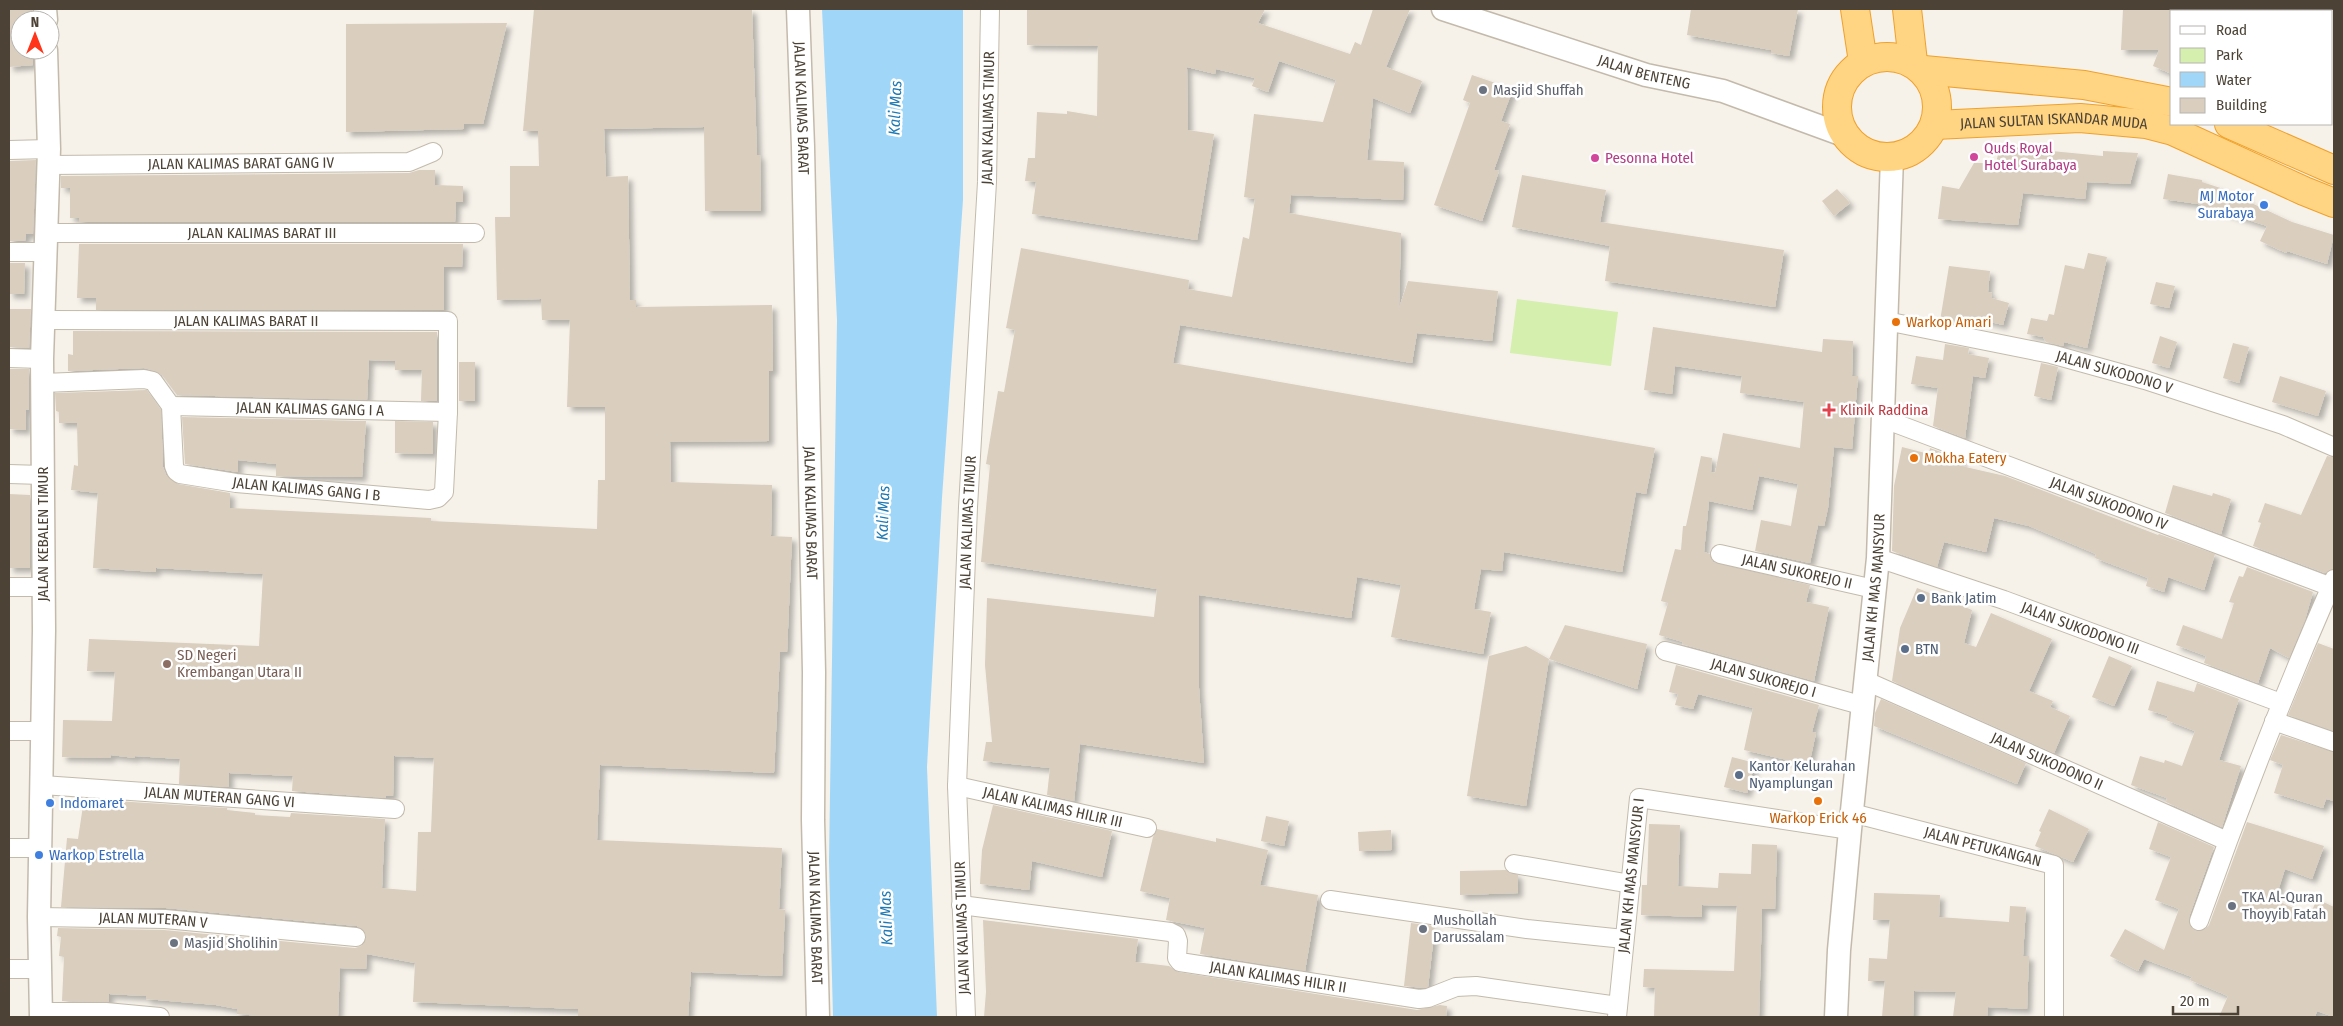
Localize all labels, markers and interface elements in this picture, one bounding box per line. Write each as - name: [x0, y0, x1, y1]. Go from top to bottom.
- north arrow: [10, 10, 60, 60]
- legend: [2170, 10, 2333, 125]
- text: N: [31, 14, 39, 31]
- text: Road: [2216, 21, 2247, 39]
- street label: JALAN KALIMAS BARAT: [790, 41, 813, 175]
- text: Park: [2216, 46, 2243, 64]
- street label: JALAN KALIMAS TIMUR: [978, 51, 998, 185]
- street label: JALAN BENTENG: [1596, 51, 1692, 93]
- text: Water: [2216, 71, 2252, 89]
- water label: Kali Mas: [885, 80, 905, 136]
- place label: Masjid Shuffah: [1493, 81, 1584, 99]
- marker: Masjid Shuffah: [1477, 84, 1489, 96]
- text: Building: [2216, 96, 2267, 114]
- street label: JALAN SULTAN ISKANDAR MUDA: [1959, 109, 2149, 133]
- place label: Quds Royal Hotel Surabaya: [1984, 139, 2077, 174]
- place label: Pesonna Hotel: [1605, 149, 1694, 167]
- marker: Quds Royal Hotel Surabaya: [1968, 151, 1980, 163]
- marker: Pesonna Hotel: [1589, 152, 1601, 164]
- street label: JALAN KALIMAS BARAT GANG IV: [148, 154, 335, 173]
- place label: MJ Motor Surabaya: [2198, 187, 2255, 222]
- marker: MJ Motor Surabaya: [2258, 199, 2270, 211]
- street label: JALAN KALIMAS BARAT III: [188, 224, 336, 242]
- street label: JALAN KALIMAS BARAT II: [174, 312, 318, 330]
- place label: Warkop Amari: [1906, 313, 1991, 331]
- marker: Warkop Amari: [1890, 316, 1902, 328]
- street label: JALAN SUKODONO V: [2054, 347, 2175, 397]
- street label: JALAN KALIMAS GANG I A: [236, 398, 384, 420]
- place label: Klinik Raddina: [1840, 401, 1928, 419]
- marker: Klinik Raddina: [1822, 403, 1836, 417]
- street label: JALAN KALIMAS BARAT: [800, 446, 821, 580]
- place label: Mokha Eatery: [1924, 449, 2007, 467]
- marker: Mokha Eatery: [1908, 452, 1920, 464]
- street label: JALAN KALIMAS TIMUR: [956, 455, 980, 590]
- street label: JALAN KEBALEN TIMUR: [34, 467, 52, 602]
- street label: JALAN SUKODONO IV: [2047, 473, 2170, 534]
- street label: JALAN KALIMAS GANG I B: [231, 474, 381, 505]
- water label: Kali Mas: [873, 485, 893, 541]
- street label: JALAN KH MAS MANSYUR: [1858, 513, 1889, 663]
- street label: JALAN SUKOREJO II: [1740, 550, 1854, 593]
- place label: Bank Jatim: [1931, 589, 1997, 607]
- marker: Bank Jatim: [1915, 592, 1927, 604]
- street label: JALAN SUKODONO III: [2019, 598, 2142, 658]
- place label: BTN: [1915, 640, 1939, 658]
- marker: BTN: [1899, 643, 1911, 655]
- place label: SD Negeri Krembangan Utara II: [177, 646, 302, 681]
- street label: JALAN SUKOREJO I: [1709, 654, 1818, 701]
- marker: SD Negeri Krembangan Utara II: [161, 658, 173, 670]
- street label: JALAN SUKODONO II: [1988, 729, 2106, 794]
- place label: Kantor Kelurahan Nyamplungan: [1749, 757, 1856, 792]
- marker: Kantor Kelurahan Nyamplungan: [1733, 769, 1745, 781]
- street label: JALAN MUTERAN GANG VI: [144, 783, 295, 811]
- street label: JALAN KALIMAS HILIR III: [981, 783, 1124, 831]
- place label: Indomaret: [60, 794, 124, 812]
- marker: Warkop Erick 46: [1812, 795, 1824, 807]
- marker: Indomaret: [44, 797, 56, 809]
- street label: JALAN KH MAS MANSYUR I: [1614, 797, 1648, 954]
- place label: Warkop Erick 46: [1769, 809, 1867, 827]
- street label: JALAN PETUKANGAN: [1922, 823, 2043, 870]
- place label: Warkop Estrella: [49, 846, 144, 864]
- marker: Warkop Estrella: [33, 849, 45, 861]
- street label: JALAN KALIMAS BARAT: [805, 851, 826, 985]
- street label: JALAN KALIMAS TIMUR: [951, 861, 973, 995]
- place label: TKA Al-Quran Thoyyib Fatah: [2242, 888, 2326, 923]
- water label: Kali Mas: [876, 890, 896, 946]
- marker: TKA Al-Quran Thoyyib Fatah: [2226, 900, 2238, 912]
- street label: JALAN MUTERAN V: [98, 909, 209, 932]
- place label: Mushollah Darussalam: [1433, 911, 1505, 946]
- marker: Mushollah Darussalam: [1417, 923, 1429, 935]
- place label: Masjid Sholihin: [184, 934, 278, 952]
- marker: Masjid Sholihin: [168, 937, 180, 949]
- street label: JALAN KALIMAS HILIR II: [1208, 958, 1348, 997]
- scale bar: [2173, 984, 2238, 1016]
- text: 20 m: [2180, 992, 2210, 1010]

